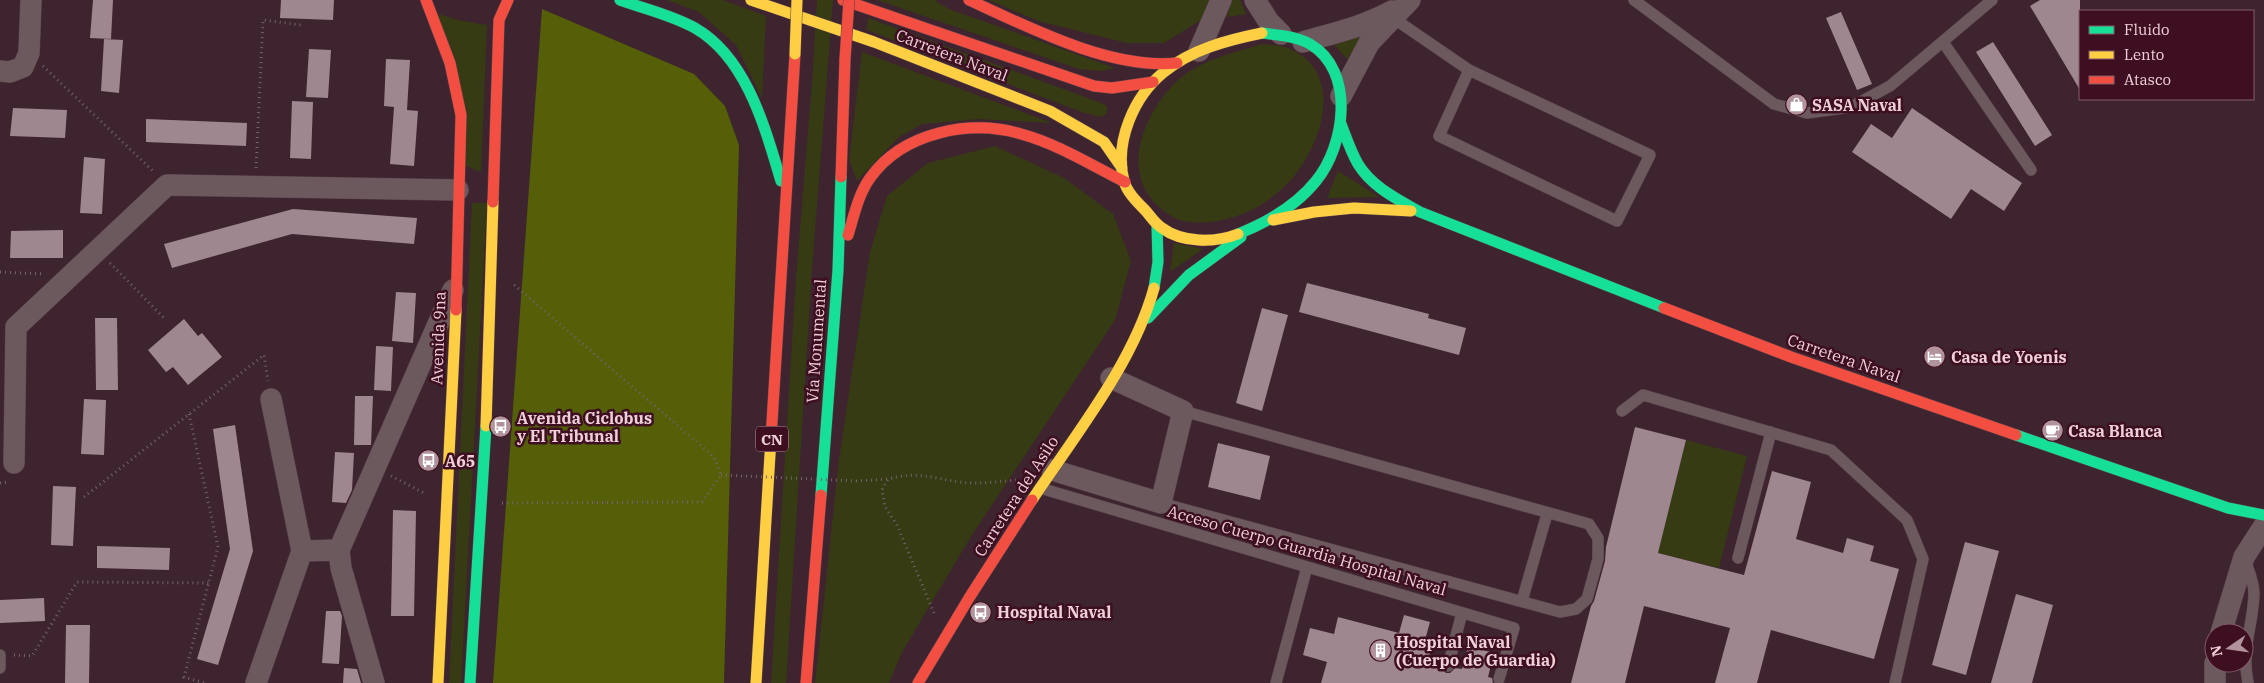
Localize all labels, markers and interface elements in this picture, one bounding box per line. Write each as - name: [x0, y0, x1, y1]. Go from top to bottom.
- legend: [2079, 10, 2254, 100]
- text: Fluido: [2124, 20, 2169, 39]
- street label: Carretera Naval: [893, 24, 1011, 86]
- text: Lento: [2124, 45, 2164, 64]
- text: Atasco: [2124, 70, 2171, 89]
- shop icon: SASA Naval: [1784, 93, 1808, 117]
- place label: SASA Naval: [1812, 95, 1902, 115]
- street label: Vía Monumental: [802, 278, 830, 404]
- street label: Avenida 9na: [426, 291, 450, 385]
- street label: Carretera Naval: [1785, 329, 1903, 387]
- hotel icon: Casa de Yoenis: [1923, 345, 1947, 369]
- place label: Casa de Yoenis: [1951, 347, 2067, 367]
- place label: Avenida Ciclobus y El Tribunal: [516, 408, 652, 446]
- bus stop icon: Avenida Ciclobus y El Tribunal: [489, 415, 513, 439]
- cafe icon: Casa Blanca: [2040, 419, 2064, 443]
- place label: Casa Blanca: [2068, 421, 2162, 441]
- road number: CN: [756, 426, 788, 452]
- street label: Carretera del Asilo: [970, 432, 1062, 560]
- bus stop icon: A65: [417, 449, 441, 473]
- place label: A65: [445, 451, 475, 471]
- street label: Acceso Cuerpo Guardia Hospital Naval: [1165, 501, 1449, 600]
- bus stop icon: Hospital Naval: [969, 600, 993, 624]
- place label: Hospital Naval: [997, 602, 1111, 622]
- north arrow: [2204, 623, 2254, 673]
- place label: Hospital Naval (Cuerpo de Guardia): [1396, 632, 1556, 670]
- building icon: Hospital Naval (Cuerpo de Guardia): [1368, 639, 1392, 663]
- text: N: [2206, 644, 2226, 658]

